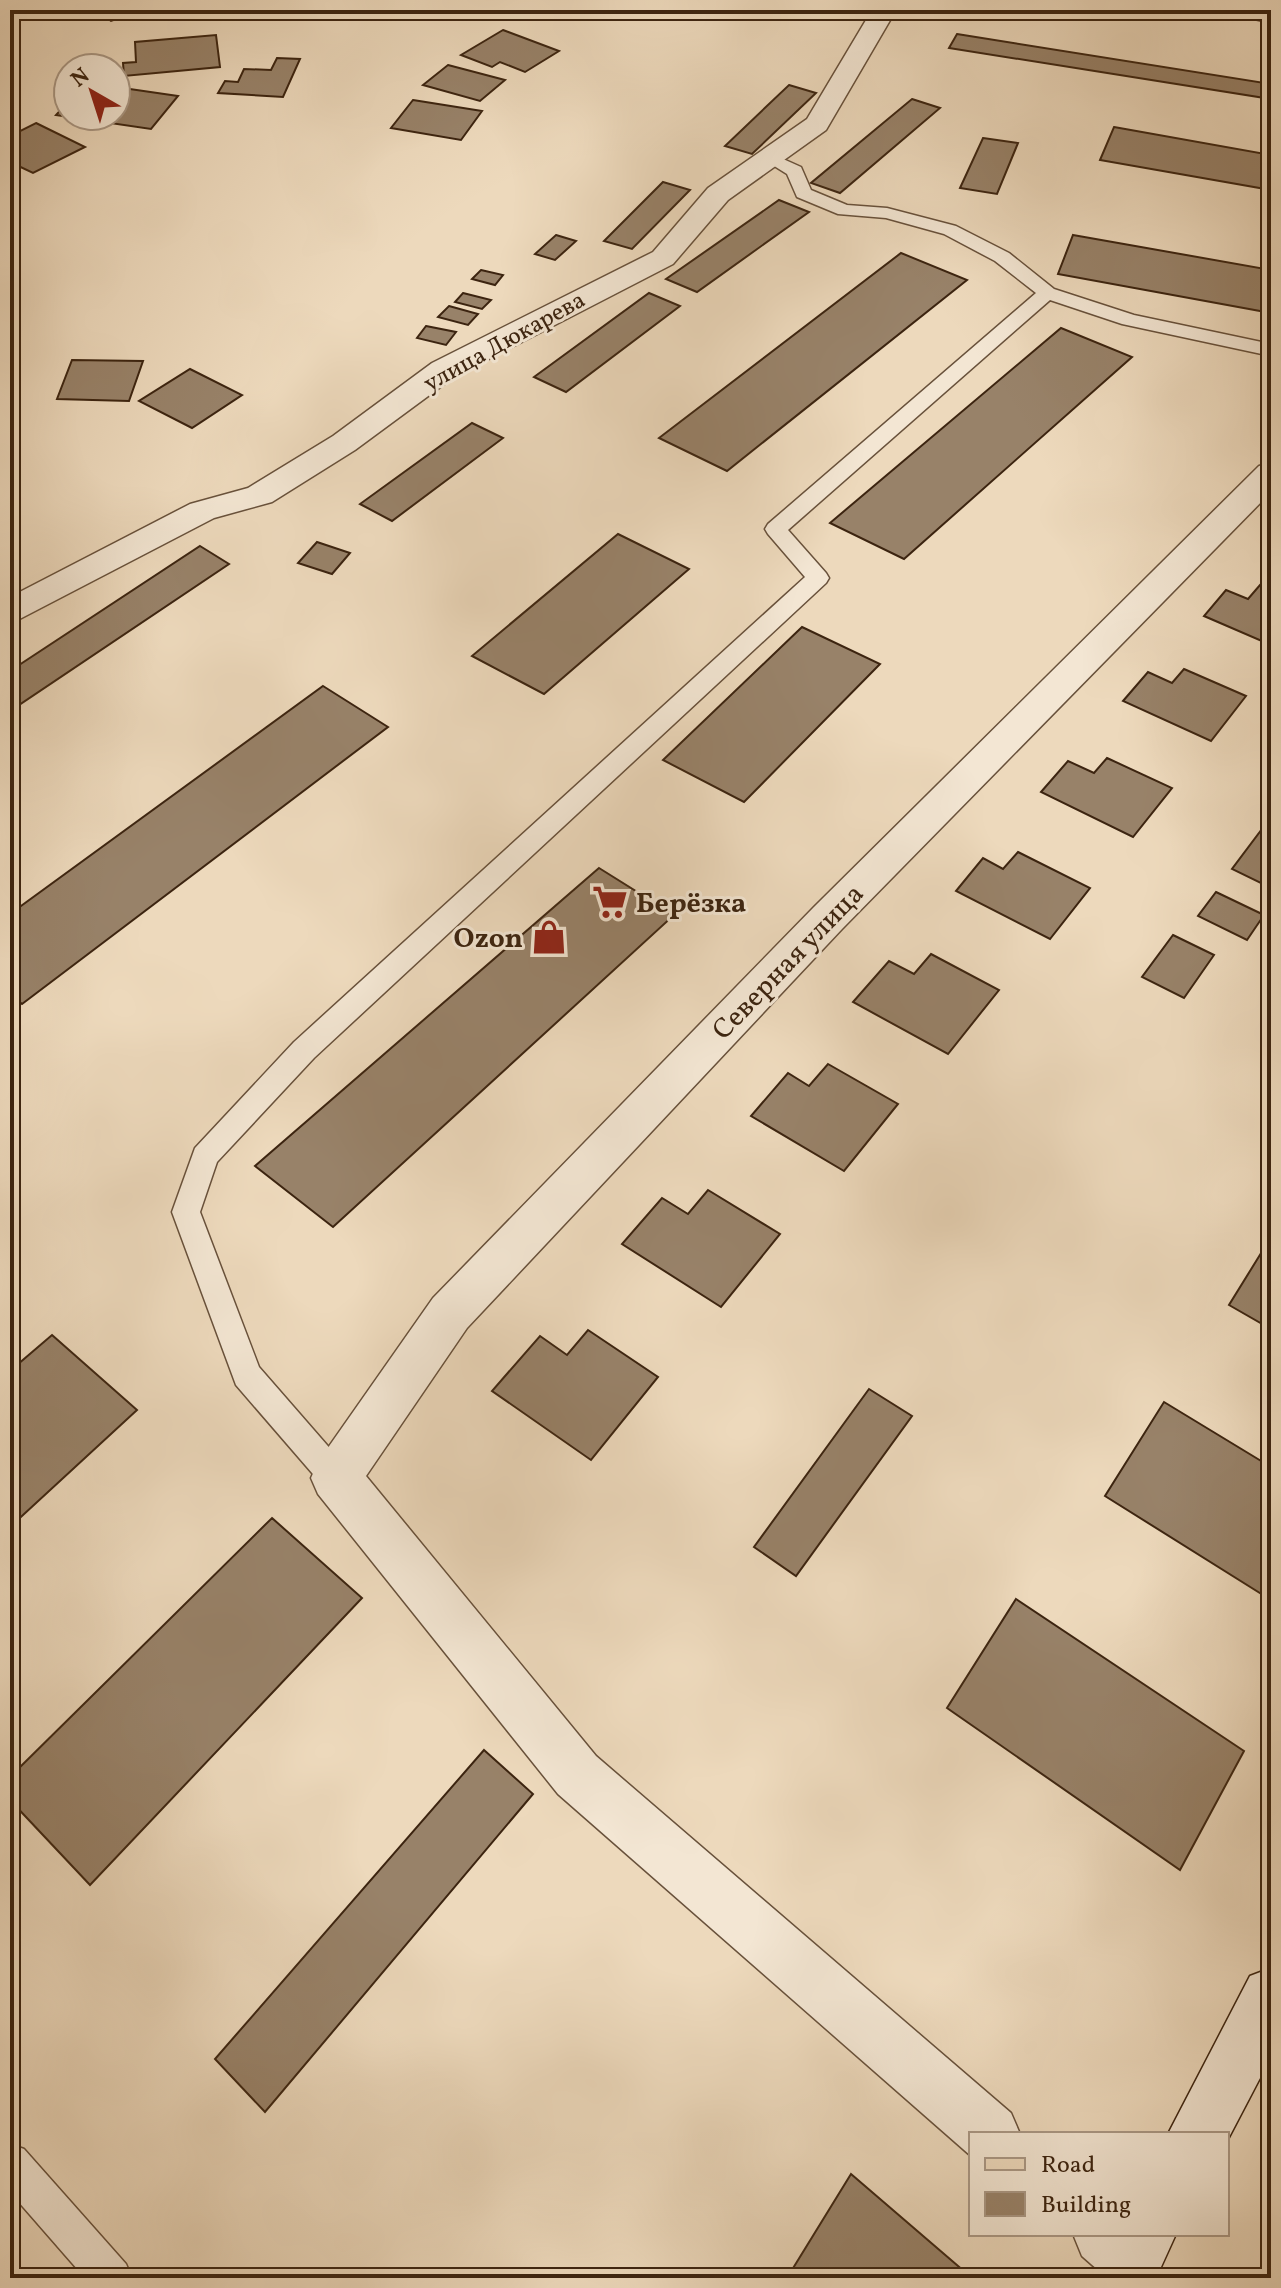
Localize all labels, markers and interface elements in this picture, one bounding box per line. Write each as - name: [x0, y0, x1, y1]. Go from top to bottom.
- north arrow: [52, 52, 132, 132]
- text: N: [65, 61, 97, 95]
- street label: улица Дюкарева: [418, 284, 592, 401]
- street label: Северная улица: [704, 876, 873, 1049]
- supermarket icon: Берёзка: [591, 883, 629, 921]
- place label: Берёзка: [636, 885, 746, 924]
- shop icon: Ozon: [530, 918, 568, 956]
- place label: Ozon: [453, 920, 523, 959]
- legend: [969, 2132, 1229, 2236]
- text: Road: [1041, 2149, 1095, 2183]
- text: Building: [1041, 2189, 1131, 2223]

